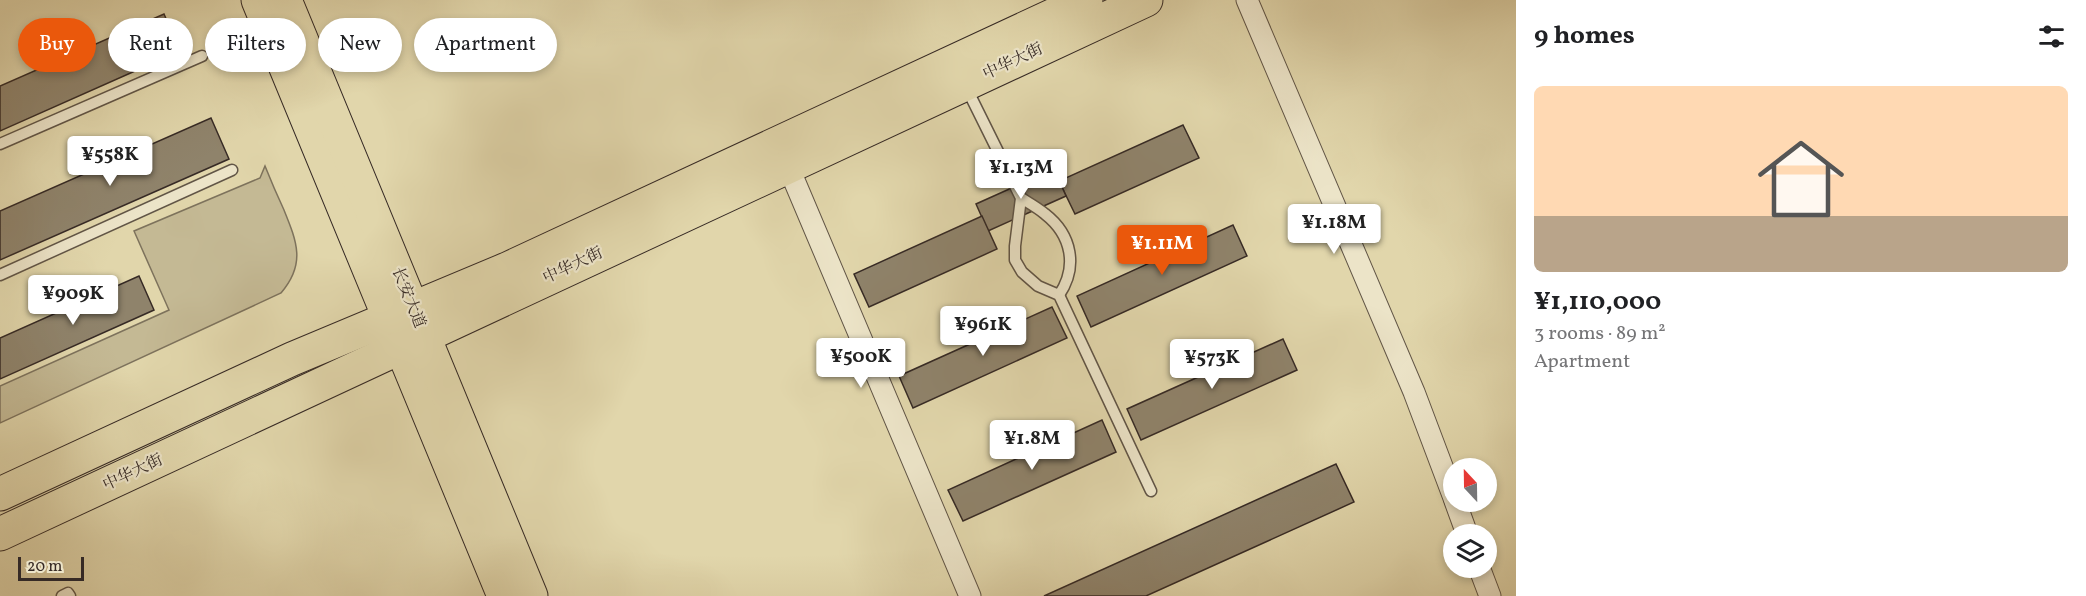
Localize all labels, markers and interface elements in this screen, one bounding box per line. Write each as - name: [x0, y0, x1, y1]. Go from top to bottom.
- chip: Buy: [18, 18, 96, 72]
- chip: Rent: [108, 18, 193, 72]
- chip: Filters: [205, 18, 306, 72]
- chip: New: [318, 18, 402, 72]
- chip: Apartment: [414, 18, 557, 72]
- text: 9 homes: [1534, 18, 1635, 54]
- icon: filters: [2035, 20, 2068, 53]
- street label: 中华大街: [979, 39, 1047, 85]
- icon: home: [1747, 125, 1855, 233]
- pin: ¥558K: [68, 136, 152, 187]
- text: ¥558K: [81, 141, 139, 169]
- pin: ¥1.13M: [972, 149, 1070, 200]
- text: ¥1.13M: [989, 154, 1053, 182]
- pin: ¥1.18M: [1285, 204, 1383, 255]
- text: ¥1.18M: [1302, 209, 1366, 237]
- pin: ¥1.11M: [1113, 225, 1211, 276]
- text: ¥1.11M: [1131, 230, 1193, 258]
- street label: 中华大街: [539, 243, 607, 289]
- street label: 长安大道: [386, 264, 430, 332]
- pin: ¥909K: [31, 275, 115, 326]
- text: ¥909K: [42, 280, 104, 308]
- text: ¥1,110,000: [1534, 284, 1661, 320]
- pin: ¥961K: [941, 306, 1025, 357]
- text: ¥961K: [954, 311, 1012, 339]
- text: 3 rooms · 89 m²: [1534, 320, 1666, 348]
- pin: ¥500K: [819, 338, 903, 389]
- pin: ¥573K: [1170, 339, 1254, 390]
- text: ¥500K: [830, 343, 892, 371]
- text: ¥573K: [1184, 344, 1240, 372]
- text: Apartment: [1534, 348, 1630, 376]
- pin: ¥1.8M: [990, 420, 1074, 471]
- text: ¥1.8M: [1004, 425, 1060, 453]
- street label: 中华大街: [99, 450, 167, 496]
- north arrow: [1443, 458, 1497, 512]
- map controls: [1443, 458, 1497, 578]
- button: layers: [1443, 524, 1497, 578]
- scale bar: [18, 554, 84, 582]
- text: 20 m: [27, 556, 62, 578]

